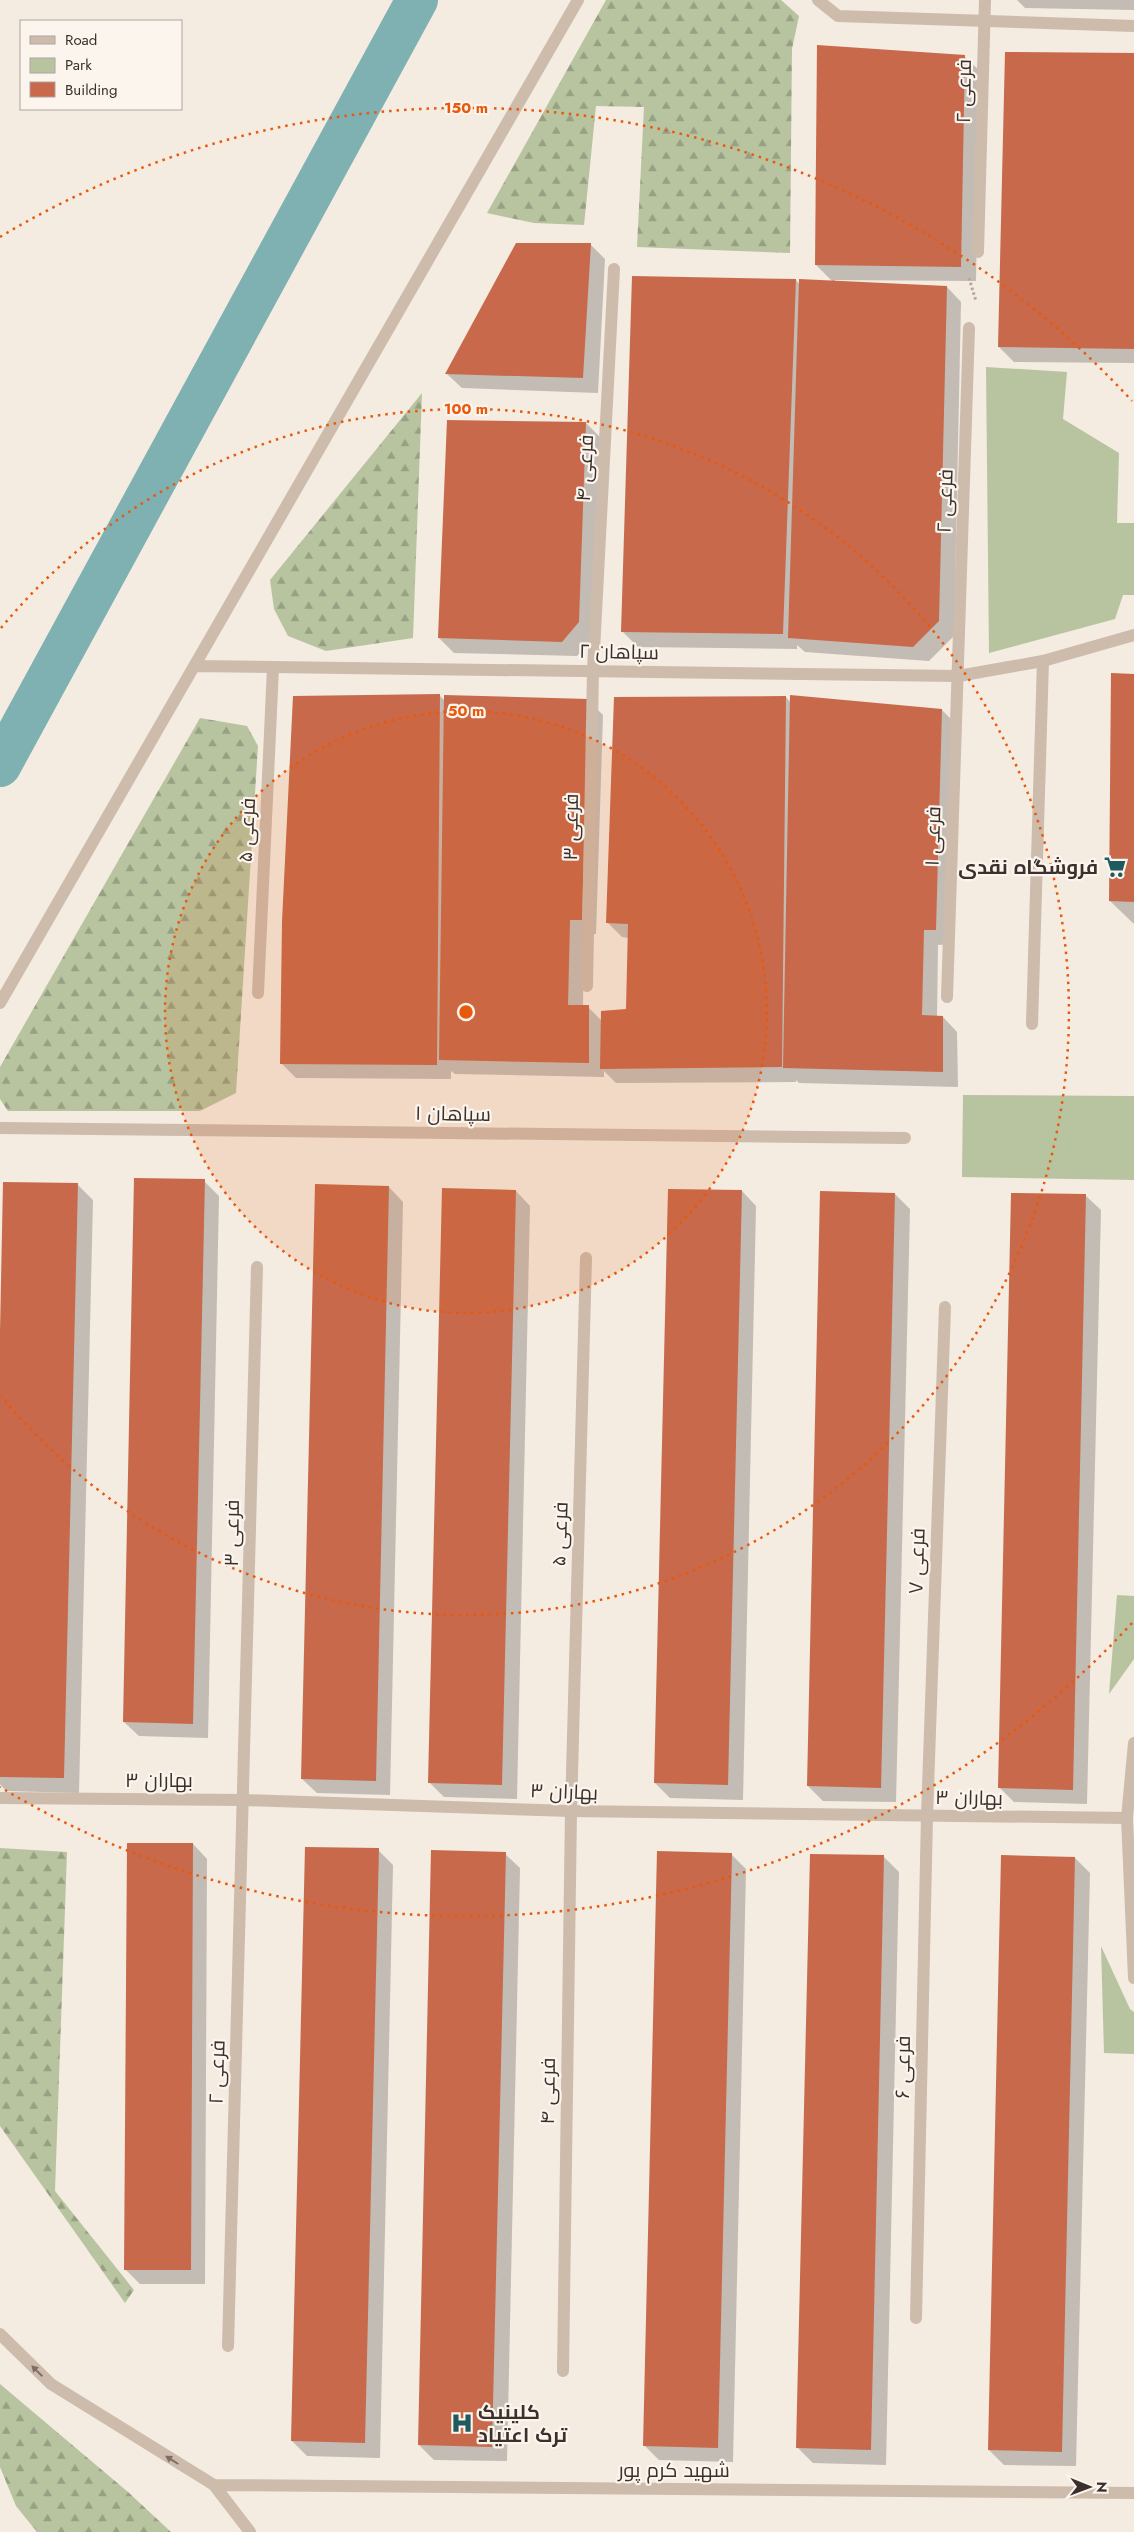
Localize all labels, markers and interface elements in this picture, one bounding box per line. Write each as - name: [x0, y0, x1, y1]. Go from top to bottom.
- legend: [20, 20, 182, 110]
- text: Road: [65, 29, 97, 51]
- text: Park: [65, 54, 92, 76]
- street label: فرعی ۲: [949, 59, 979, 123]
- text: Building: [65, 79, 117, 101]
- text: 150 m: [444, 97, 488, 119]
- text: 100 m: [444, 398, 488, 420]
- street label: فرعی ۴: [569, 434, 601, 502]
- street label: فرعی ۲: [929, 468, 961, 534]
- street label: سپاهان ۲: [579, 637, 659, 667]
- text: 50 m: [448, 700, 484, 722]
- street label: فرعی ۳: [556, 793, 586, 861]
- street label: فرعی ۵: [231, 797, 263, 863]
- street label: فرعی ۱: [917, 806, 949, 866]
- place label: فروشگاه نقدی: [958, 853, 1098, 882]
- supermarket icon: فروشگاه نقدی: [1102, 854, 1128, 880]
- centre of rings: [457, 1003, 475, 1021]
- street label: سپاهان ۱: [415, 1099, 491, 1129]
- street label: فرعی ۳: [217, 1499, 247, 1567]
- street label: فرعی ۵: [544, 1501, 576, 1567]
- street label: فرعی ۷: [901, 1527, 933, 1595]
- street label: بهاران ۳: [125, 1766, 193, 1795]
- street label: بهاران ۳: [530, 1776, 598, 1808]
- street label: بهاران ۳: [935, 1783, 1003, 1813]
- street label: فرعی ۶: [888, 2035, 918, 2099]
- street label: فرعی ۲: [201, 2039, 233, 2105]
- street label: فرعی ۴: [533, 2057, 563, 2125]
- one-way arrow: [31, 2365, 43, 2377]
- place label: کلینیک ترک اعتیاد: [478, 2398, 568, 2450]
- hospital icon: کلینیک ترک اعتیاد: [449, 2410, 475, 2436]
- one-way arrow: [166, 2455, 179, 2464]
- street label: شهید کرم پور: [617, 2456, 730, 2485]
- north arrow: [1064, 2462, 1114, 2512]
- text: N: [1092, 2481, 1112, 2493]

